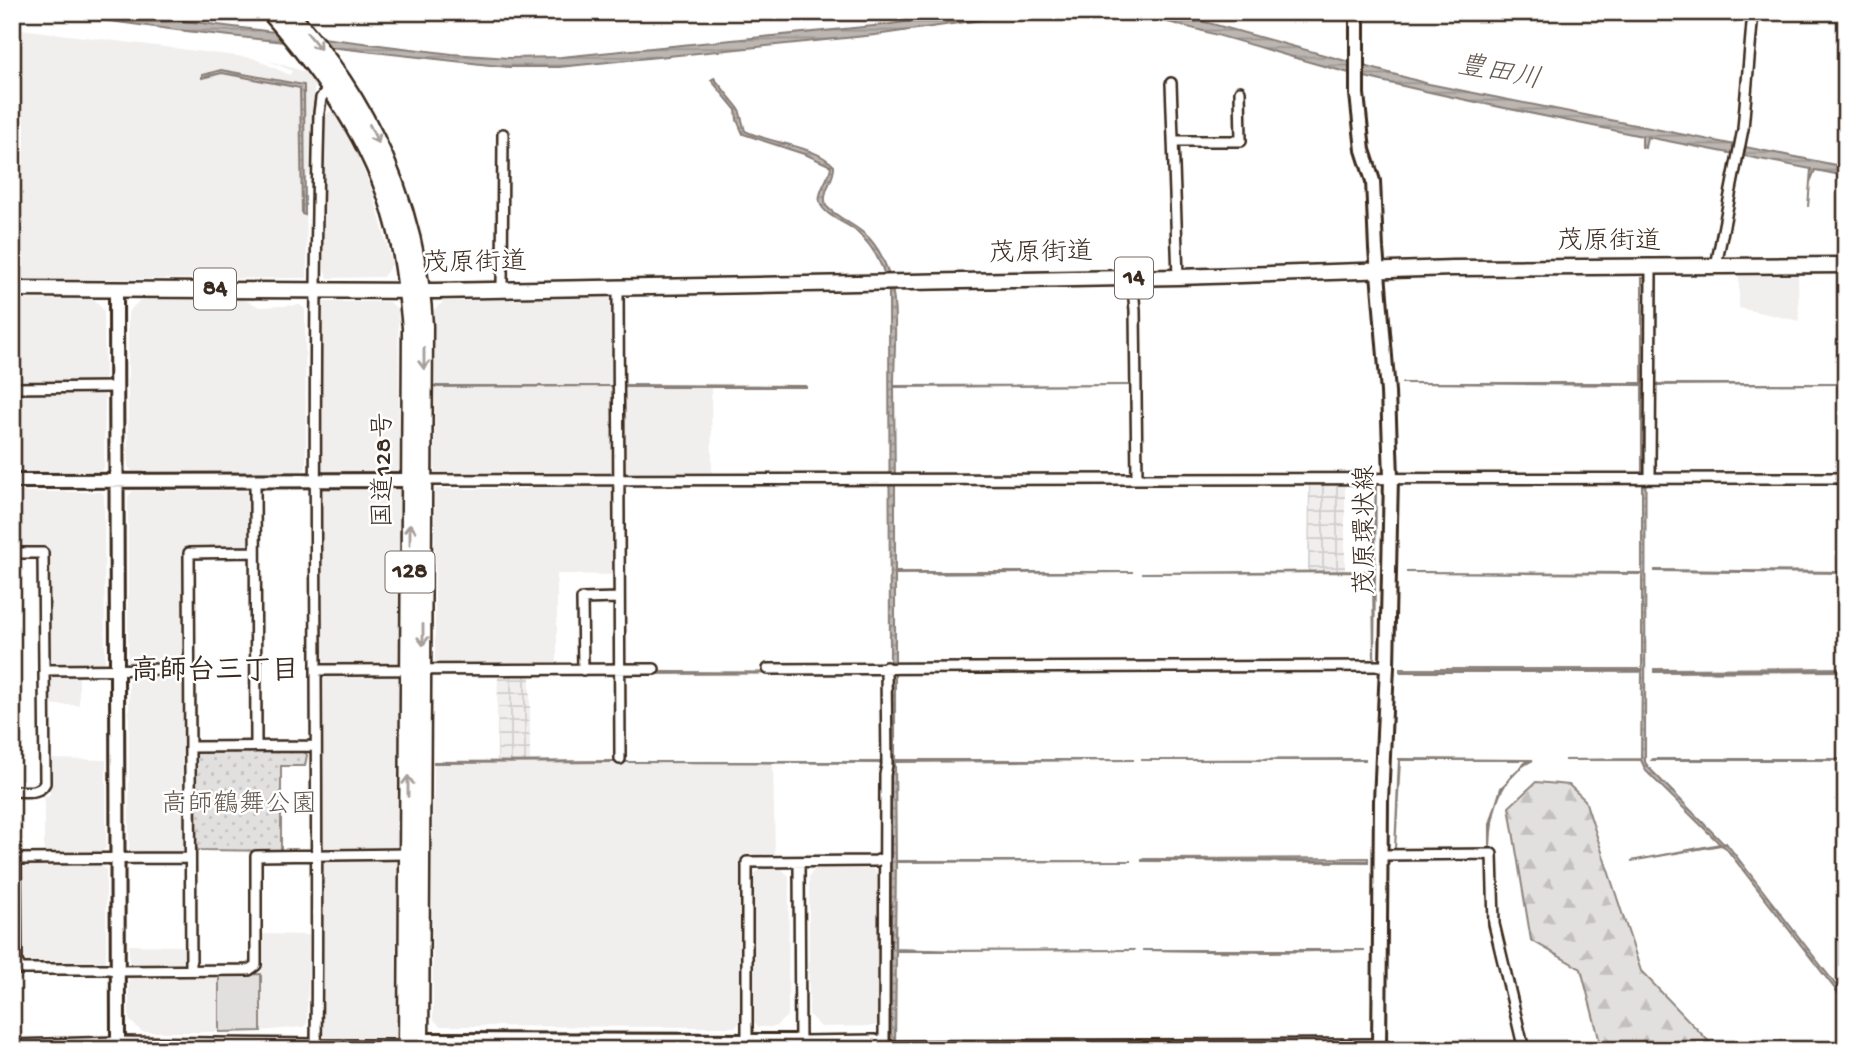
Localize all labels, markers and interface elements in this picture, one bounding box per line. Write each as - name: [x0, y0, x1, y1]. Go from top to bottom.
- one-way arrow: [306, 32, 322, 50]
- water label: 豊田川: [1455, 49, 1544, 98]
- one-way arrow: [367, 123, 381, 144]
- street label: 茂原街道: [1557, 226, 1661, 259]
- street label: 茂原街道: [989, 237, 1093, 271]
- street label: 茂原街道: [423, 247, 527, 281]
- road number: 14: [1115, 258, 1153, 298]
- road number: 84: [194, 268, 236, 310]
- one-way arrow: [417, 347, 431, 370]
- street label: 国道128号: [369, 412, 401, 528]
- street label: 茂原環状線: [1350, 465, 1383, 595]
- one-way arrow: [403, 523, 417, 546]
- road number: 128: [386, 552, 434, 592]
- one-way arrow: [416, 624, 430, 647]
- district label: 高師台三丁目: [131, 655, 299, 689]
- one-way arrow: [402, 775, 415, 798]
- park label: 高師鶴舞公園: [161, 789, 317, 822]

